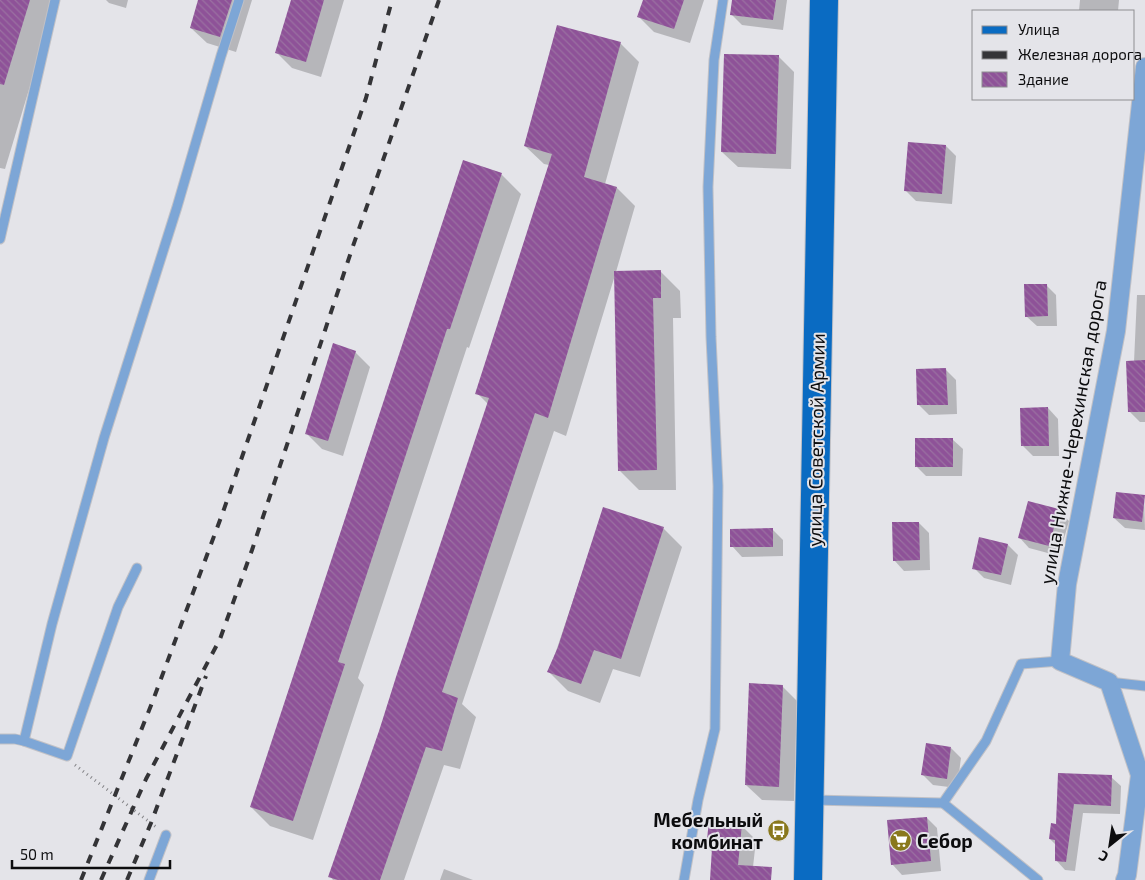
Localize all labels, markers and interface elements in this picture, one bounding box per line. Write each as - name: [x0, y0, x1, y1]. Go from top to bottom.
- legend: [972, 10, 1135, 100]
- text: Улица: [1018, 20, 1060, 38]
- text: Железная дорога: [1018, 45, 1142, 63]
- text: Здание: [1018, 70, 1069, 88]
- street label: улица Нижне-Черехинская дорога: [1034, 278, 1112, 586]
- street label: улица Советской Армии: [802, 333, 830, 547]
- place label: Мебельный комбинат: [653, 808, 763, 853]
- bus stop icon: Мебельный комбинат: [767, 819, 791, 843]
- north arrow: [1085, 820, 1135, 870]
- supermarket icon: Себор: [889, 829, 913, 853]
- place label: Себор: [917, 829, 973, 852]
- scale bar: [12, 838, 170, 870]
- text: 50 m: [20, 845, 54, 863]
- text: С: [1095, 847, 1111, 866]

